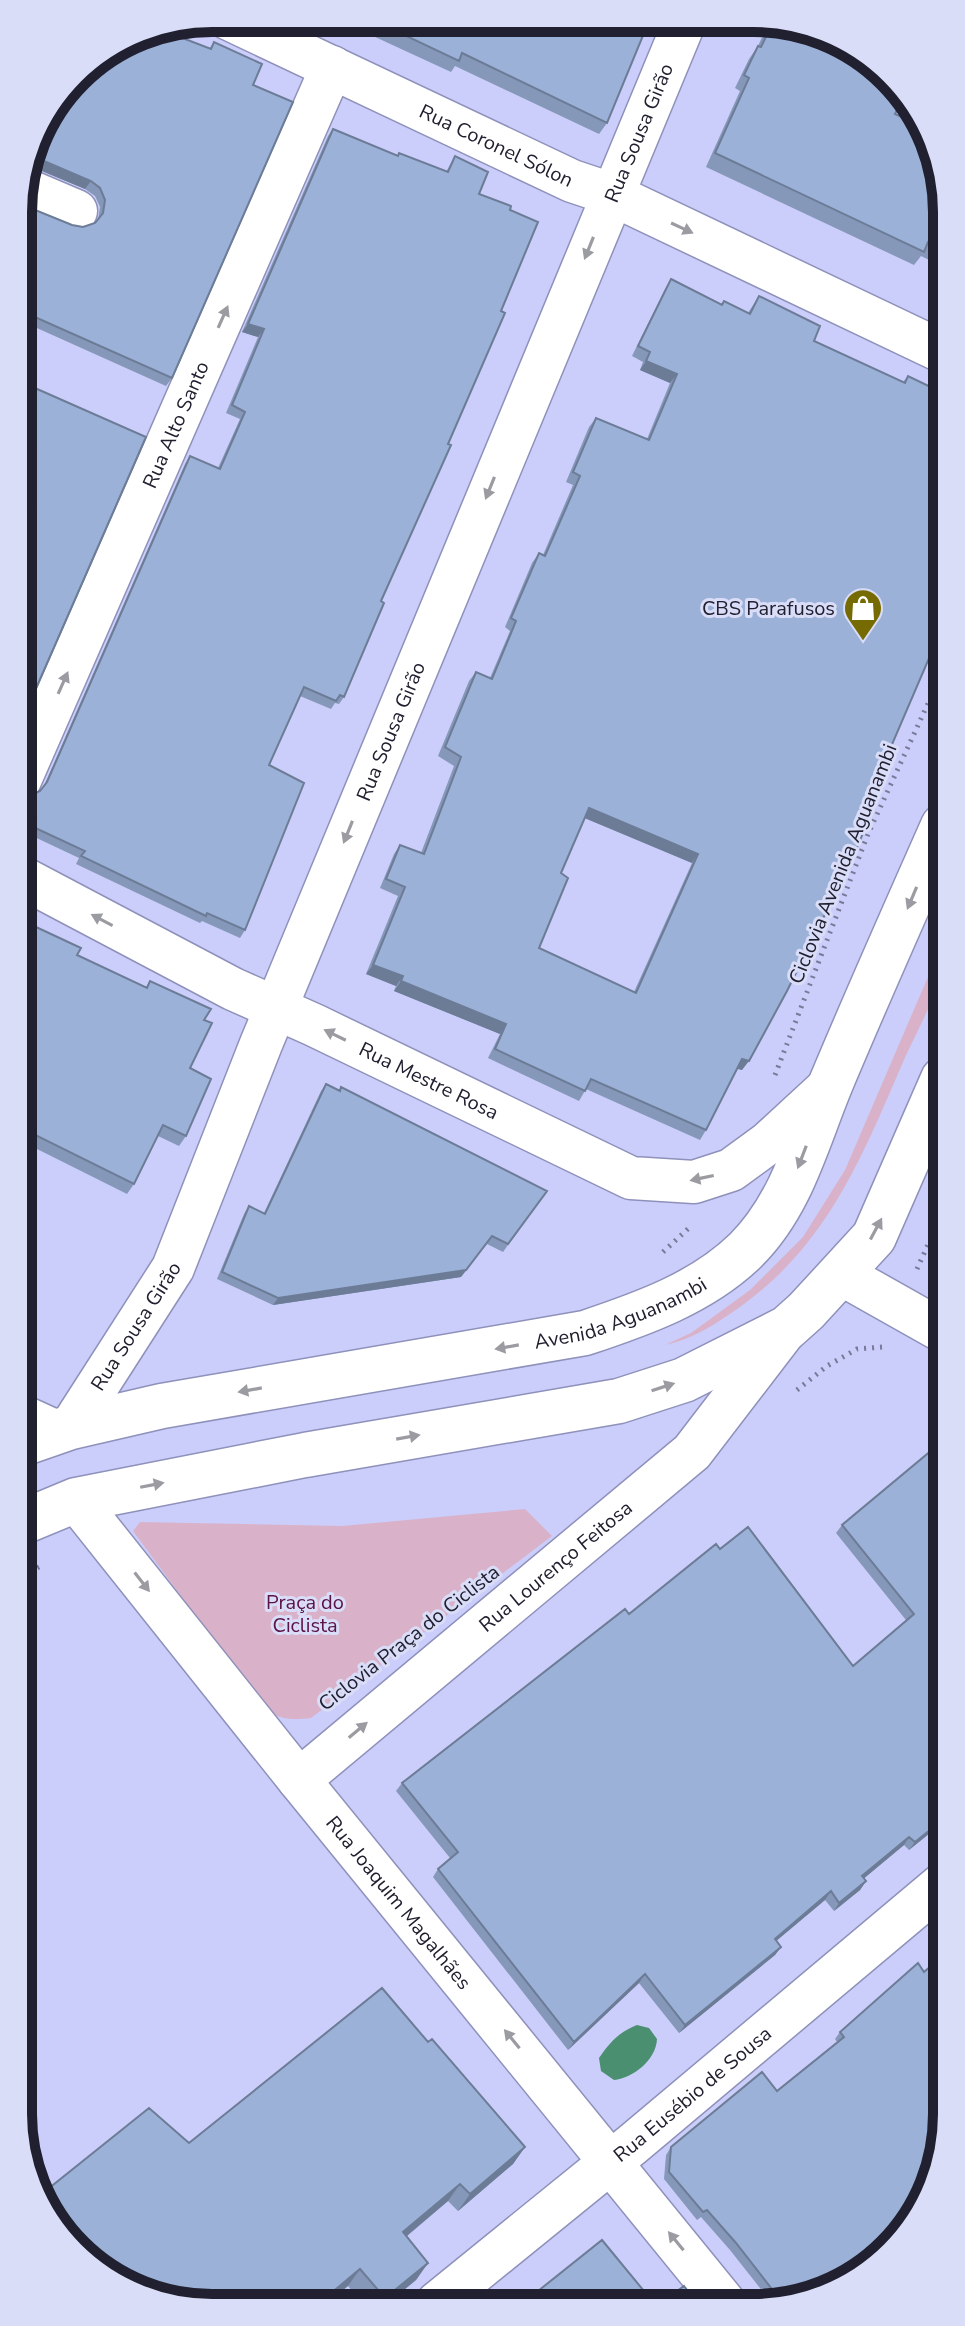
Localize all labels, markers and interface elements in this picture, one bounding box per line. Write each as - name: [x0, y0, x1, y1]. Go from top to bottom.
- street label: Rua Sousa Girão: [598, 59, 680, 206]
- street label: Rua Coronel Sólon: [415, 97, 578, 193]
- one-way arrow: [670, 221, 693, 235]
- one-way arrow: [582, 236, 595, 260]
- one-way arrow: [216, 305, 230, 328]
- street label: Rua Alto Santo: [136, 357, 215, 492]
- one-way arrow: [483, 476, 496, 500]
- shop icon: CBS Parafusos: [842, 587, 884, 642]
- place label: CBS Parafusos: [702, 595, 835, 622]
- street label: Rua Sousa Girão: [350, 658, 431, 805]
- one-way arrow: [56, 671, 69, 695]
- street label: Ciclovia Avenida Aguanambi: [782, 740, 904, 988]
- one-way arrow: [342, 820, 355, 844]
- one-way arrow: [905, 886, 918, 909]
- one-way arrow: [90, 913, 113, 926]
- one-way arrow: [323, 1028, 346, 1042]
- street label: Rua Mestre Rosa: [355, 1035, 503, 1126]
- one-way arrow: [795, 1145, 808, 1169]
- one-way arrow: [689, 1172, 714, 1185]
- one-way arrow: [869, 1218, 883, 1240]
- street label: Rua Sousa Girão: [84, 1256, 187, 1396]
- street label: Avenida Aguanambi: [532, 1270, 712, 1355]
- one-way arrow: [494, 1341, 519, 1353]
- one-way arrow: [651, 1380, 675, 1393]
- one-way arrow: [237, 1385, 262, 1397]
- one-way arrow: [396, 1431, 421, 1443]
- one-way arrow: [140, 1478, 165, 1490]
- street label: Rua Lourenço Feitosa: [473, 1494, 638, 1638]
- street label: Ciclovia Praça do Ciclista: [313, 1559, 505, 1717]
- one-way arrow: [133, 1572, 150, 1592]
- park label: Praça do Ciclista: [266, 1589, 344, 1639]
- one-way arrow: [348, 1722, 368, 1739]
- street label: Rua Joaquim Magalhães: [320, 1810, 478, 1995]
- street label: Rua Eusébio de Sousa: [608, 2020, 777, 2168]
- one-way arrow: [504, 2029, 521, 2049]
- one-way arrow: [668, 2231, 684, 2251]

